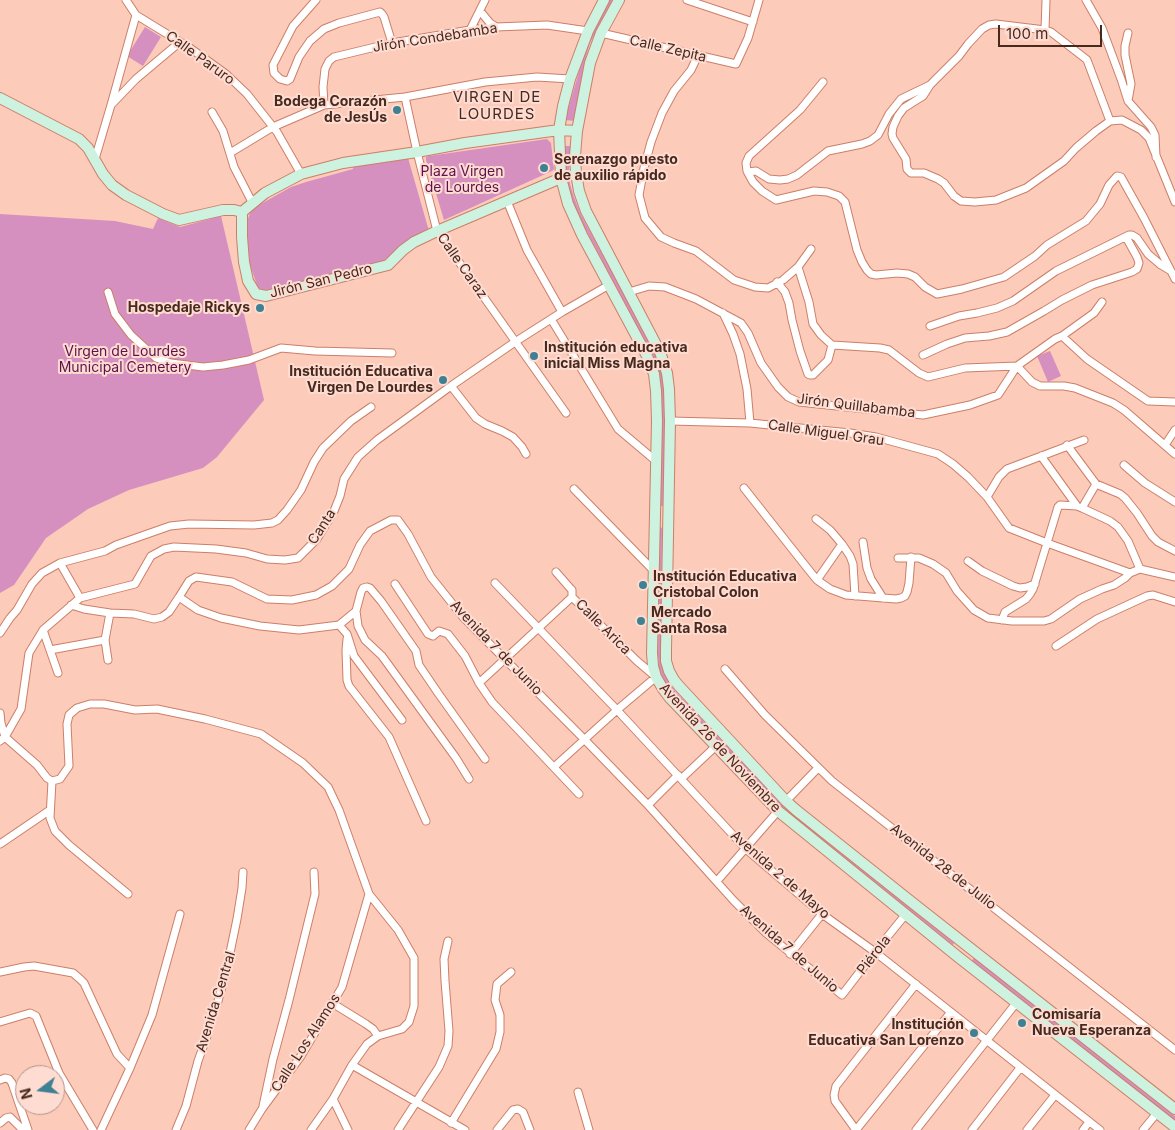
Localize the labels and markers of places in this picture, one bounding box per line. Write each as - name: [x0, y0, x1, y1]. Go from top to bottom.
- place label: Bodega Corazón de JesÚs: [274, 94, 387, 126]
- marker: Bodega Corazón de JesÚs: [391, 104, 403, 116]
- place label: Serenazgo puesto de auxilio rápido: [554, 152, 678, 184]
- marker: Serenazgo puesto de auxilio rápido: [538, 162, 550, 174]
- place label: Hospedaje Rickys: [128, 300, 250, 316]
- marker: Hospedaje Rickys: [254, 302, 266, 314]
- place label: Institución educativa inicial Miss Magna: [544, 340, 688, 372]
- marker: Institución educativa inicial Miss Magna: [528, 350, 540, 362]
- place label: Institución Educativa Virgen De Lourdes: [289, 364, 433, 397]
- marker: Institución Educativa Virgen De Lourdes: [437, 374, 449, 386]
- place label: Institución Educativa Cristobal Colon: [653, 569, 797, 602]
- marker: Institución Educativa Cristobal Colon: [637, 579, 649, 591]
- place label: Mercado Santa Rosa: [651, 605, 727, 638]
- marker: Mercado Santa Rosa: [635, 615, 647, 627]
- place label: Comisaría Nueva Esperanza: [1032, 1007, 1151, 1040]
- place label: Institución Educativa San Lorenzo: [808, 1017, 964, 1050]
- marker: Comisaría Nueva Esperanza: [1016, 1017, 1028, 1029]
- marker: Institución Educativa San Lorenzo: [968, 1027, 980, 1039]

